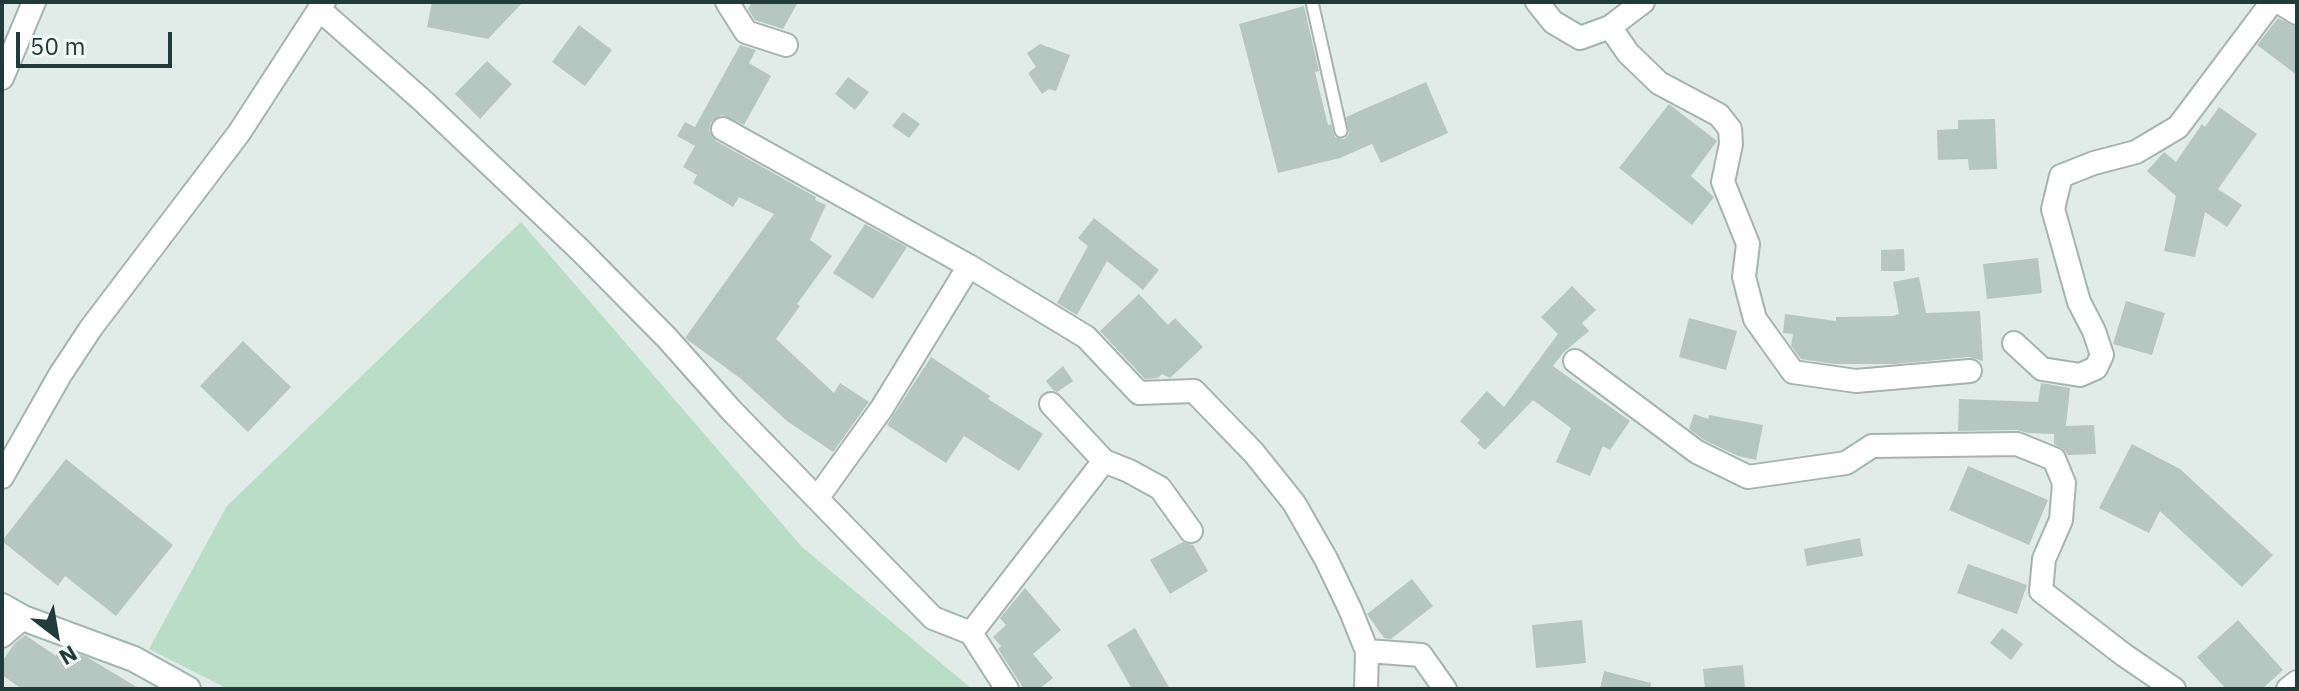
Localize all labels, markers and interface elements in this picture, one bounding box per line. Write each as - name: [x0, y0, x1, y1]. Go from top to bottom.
- scale bar: [20, 16, 176, 66]
- text: 50 m: [30, 30, 85, 62]
- north arrow: [16, 595, 96, 675]
- text: N: [54, 639, 83, 673]

